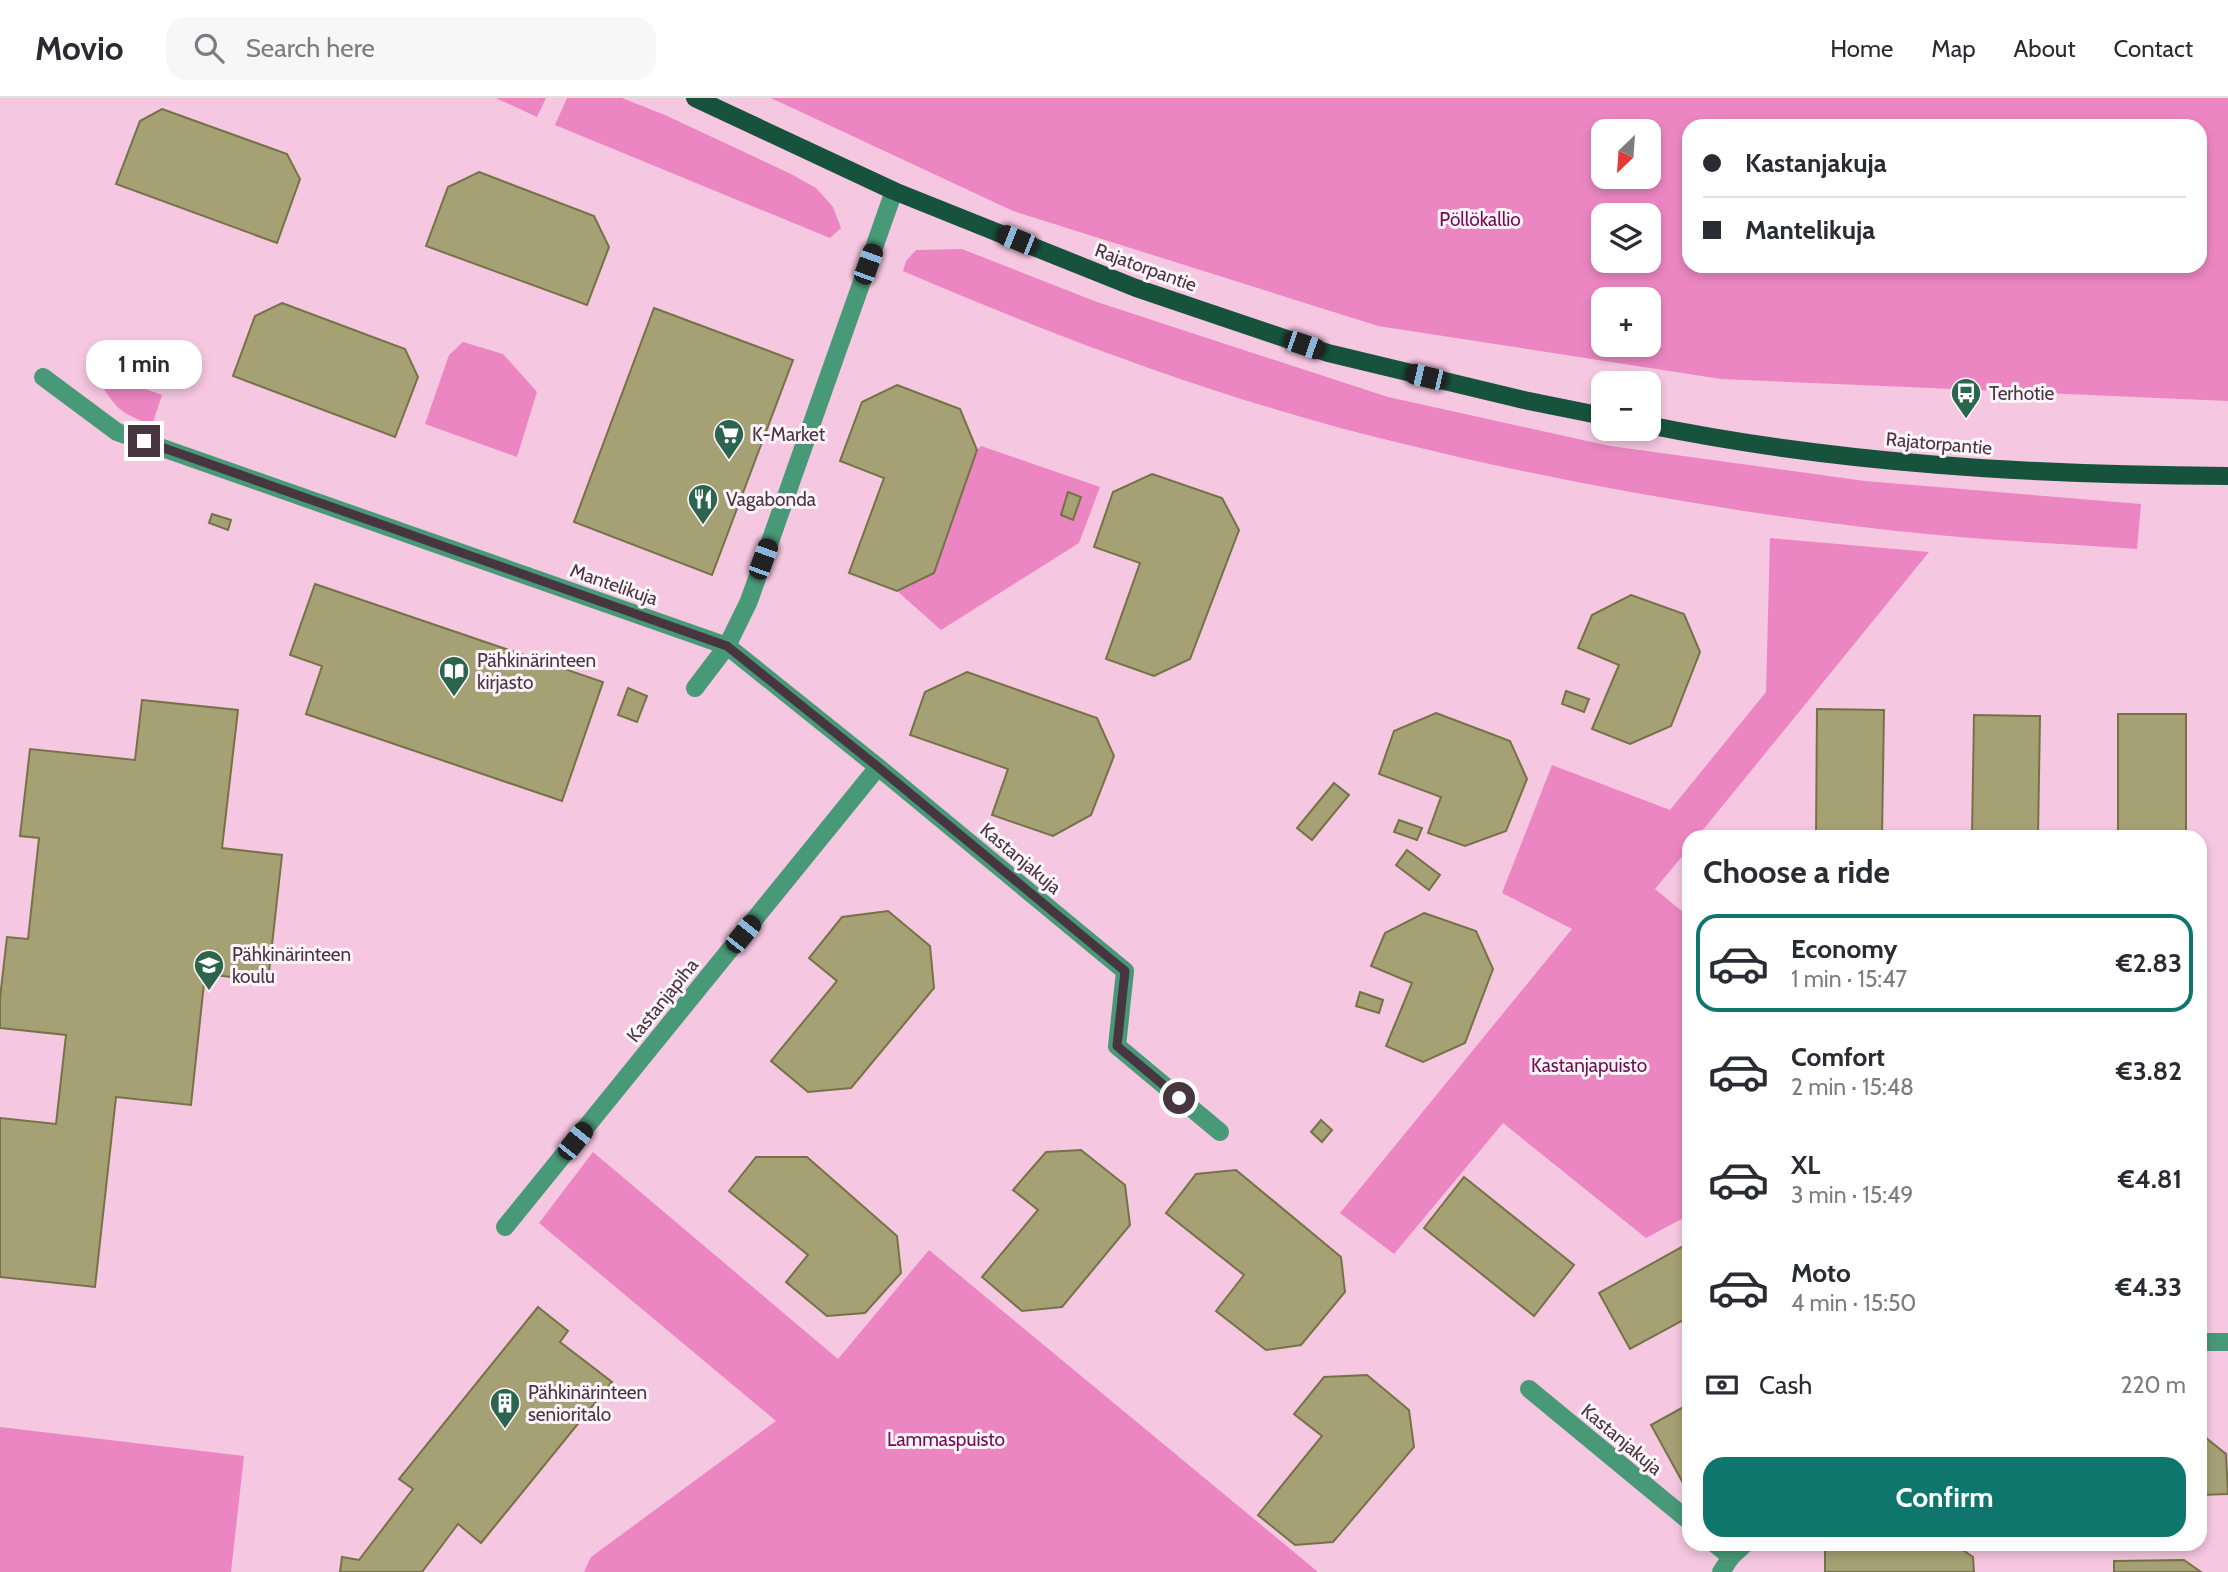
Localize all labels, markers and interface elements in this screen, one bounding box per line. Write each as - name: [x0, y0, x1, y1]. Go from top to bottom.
- search box: [166, 17, 656, 80]
- text: Movio: [35, 28, 124, 68]
- icon: search: [190, 29, 228, 67]
- text: Search here: [246, 32, 375, 64]
- text: Home: [1830, 34, 1893, 63]
- text: Map: [1931, 34, 1976, 63]
- text: About: [2014, 34, 2076, 63]
- text: Contact: [2114, 34, 2193, 63]
- north arrow: [1591, 119, 1661, 189]
- map controls: [1591, 119, 1661, 441]
- text: Kastanjakuja: [1745, 147, 1887, 179]
- button: layers: [1591, 203, 1661, 273]
- park label: Pöllökallio: [1439, 208, 1521, 231]
- text: Mantelikuja: [1745, 214, 1875, 246]
- car: [994, 222, 1041, 258]
- street label: Rajatorpantie: [1092, 238, 1200, 297]
- car: [851, 241, 886, 287]
- button: +: [1591, 287, 1661, 357]
- car: [1281, 328, 1328, 362]
- callout: 1 min: [86, 340, 202, 388]
- text: 1 min: [118, 350, 170, 378]
- car: [1404, 362, 1449, 392]
- button: −: [1591, 371, 1661, 441]
- bus stop icon: Terhotie: [1949, 376, 1983, 420]
- place label: Terhotie: [1989, 382, 2054, 405]
- supermarket icon: K-Market: [712, 417, 746, 461]
- place label: K-Market: [752, 423, 826, 446]
- route end: [128, 425, 160, 457]
- street label: Rajatorpantie: [1885, 427, 1993, 460]
- restaurant icon: Vagabonda: [686, 482, 720, 526]
- place label: Vagabonda: [726, 488, 816, 511]
- car: [746, 536, 781, 582]
- street label: Mantelikuja: [567, 559, 661, 610]
- place label: Pähkinärinteen kirjasto: [477, 649, 596, 694]
- library icon: Pähkinärinteen kirjasto: [437, 654, 471, 698]
- street label: Kastanjakuja: [975, 818, 1066, 899]
- text: Choose a ride: [1703, 852, 1890, 891]
- car: [722, 911, 765, 957]
- icon: car: [1707, 932, 1770, 995]
- text: Economy: [1791, 933, 1897, 965]
- place label: Pähkinärinteen koulu: [232, 943, 351, 988]
- text: €2.83: [2116, 947, 2182, 979]
- school or university icon: Pähkinärinteen koulu: [192, 948, 226, 992]
- street label: Kastanjapiha: [622, 954, 703, 1047]
- text: 1 min · 15:47: [1791, 965, 1907, 993]
- icon: car: [1707, 1040, 1770, 1103]
- text: Comfort: [1791, 1041, 1885, 1073]
- park label: Kastanjapuisto: [1531, 1054, 1647, 1077]
- text: €3.82: [2116, 1055, 2182, 1087]
- text: 2 min · 15:48: [1791, 1073, 1914, 1101]
- route start: [1163, 1082, 1195, 1114]
- car: [554, 1118, 597, 1164]
- icon: car: [1707, 1148, 1770, 1211]
- text: XL: [1791, 1149, 1820, 1181]
- text: €4.81: [2118, 1163, 2182, 1195]
- text: 3 min · 15:49: [1791, 1181, 1913, 1209]
- icon: car: [1707, 1256, 1770, 1319]
- text: Moto: [1791, 1257, 1851, 1289]
- text: €4.33: [2115, 1271, 2182, 1303]
- text: 4 min · 15:50: [1791, 1289, 1916, 1317]
- icon: cash: [1703, 1366, 1741, 1404]
- text: Cash: [1759, 1369, 1812, 1401]
- text: 220 m: [2120, 1371, 2186, 1399]
- place label: Pähkinärinteen senioritalo: [528, 1381, 647, 1426]
- building icon: Pähkinärinteen senioritalo: [488, 1386, 522, 1430]
- street label: Kastanjakuja: [1576, 1399, 1667, 1480]
- park label: Lammaspuisto: [887, 1428, 1005, 1451]
- button: Confirm: [1703, 1457, 2186, 1537]

